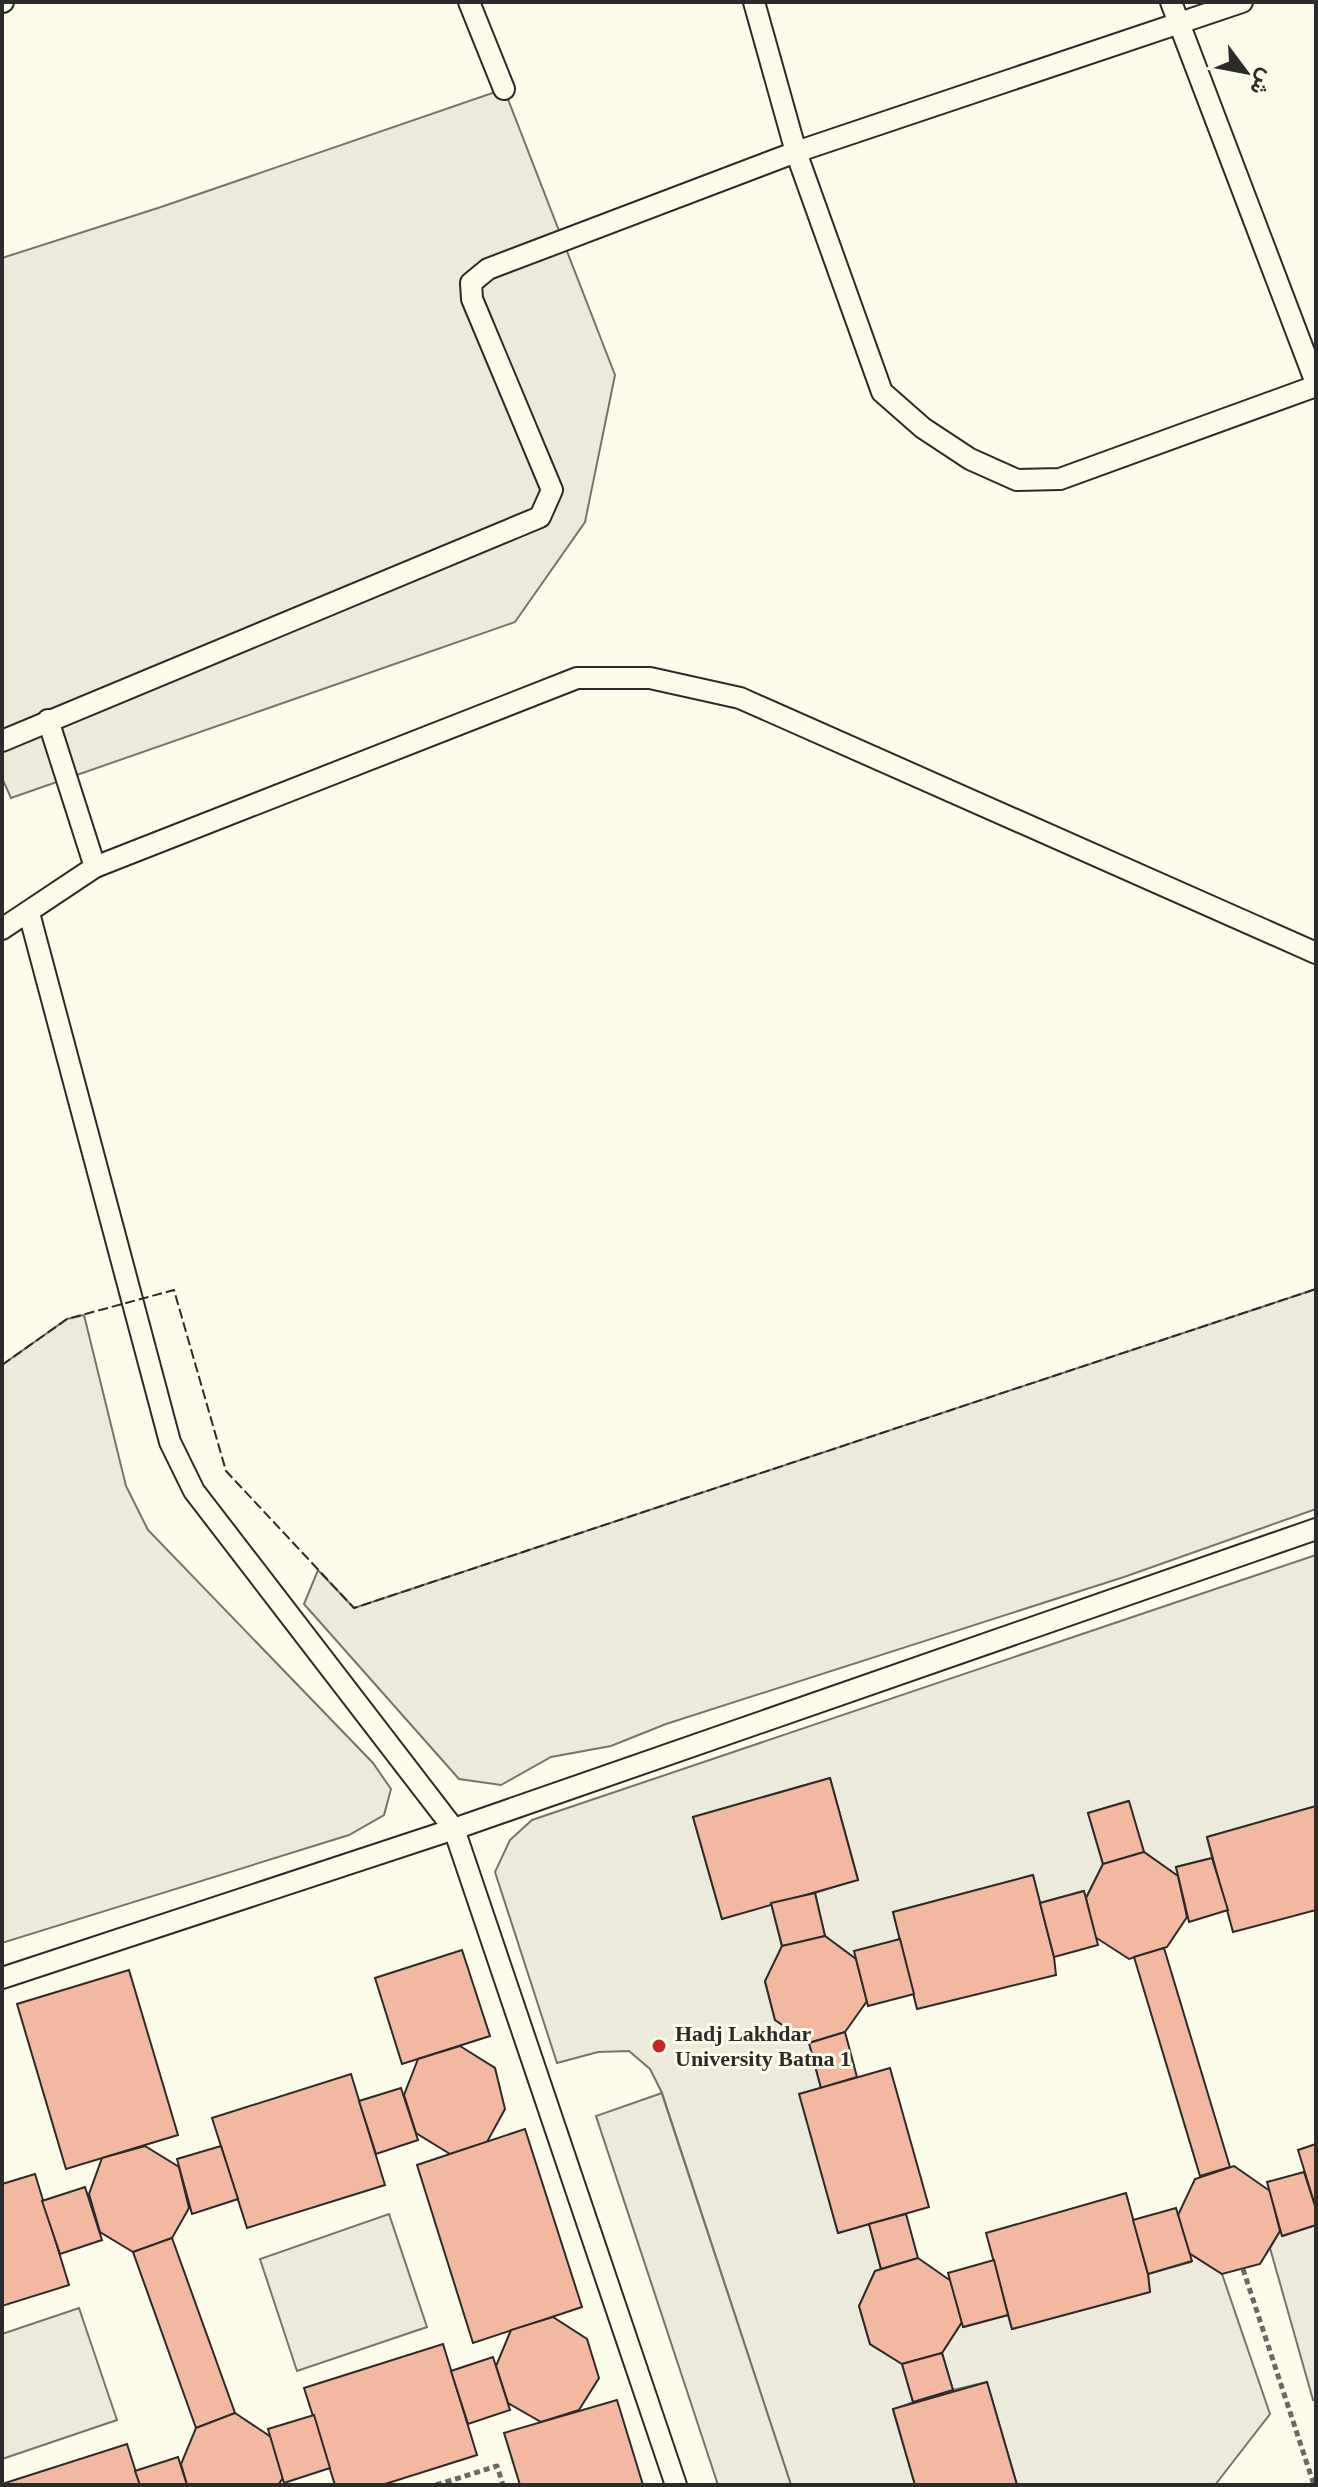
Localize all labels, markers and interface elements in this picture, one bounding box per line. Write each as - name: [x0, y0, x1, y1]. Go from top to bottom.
- north arrow: [1206, 32, 1286, 112]
- text: ش: [1244, 64, 1280, 100]
- place label: Hadj Lakhdar University Batna 1: [675, 2021, 851, 2071]
- marker: Hadj Lakhdar University Batna 1: [650, 2037, 668, 2055]

